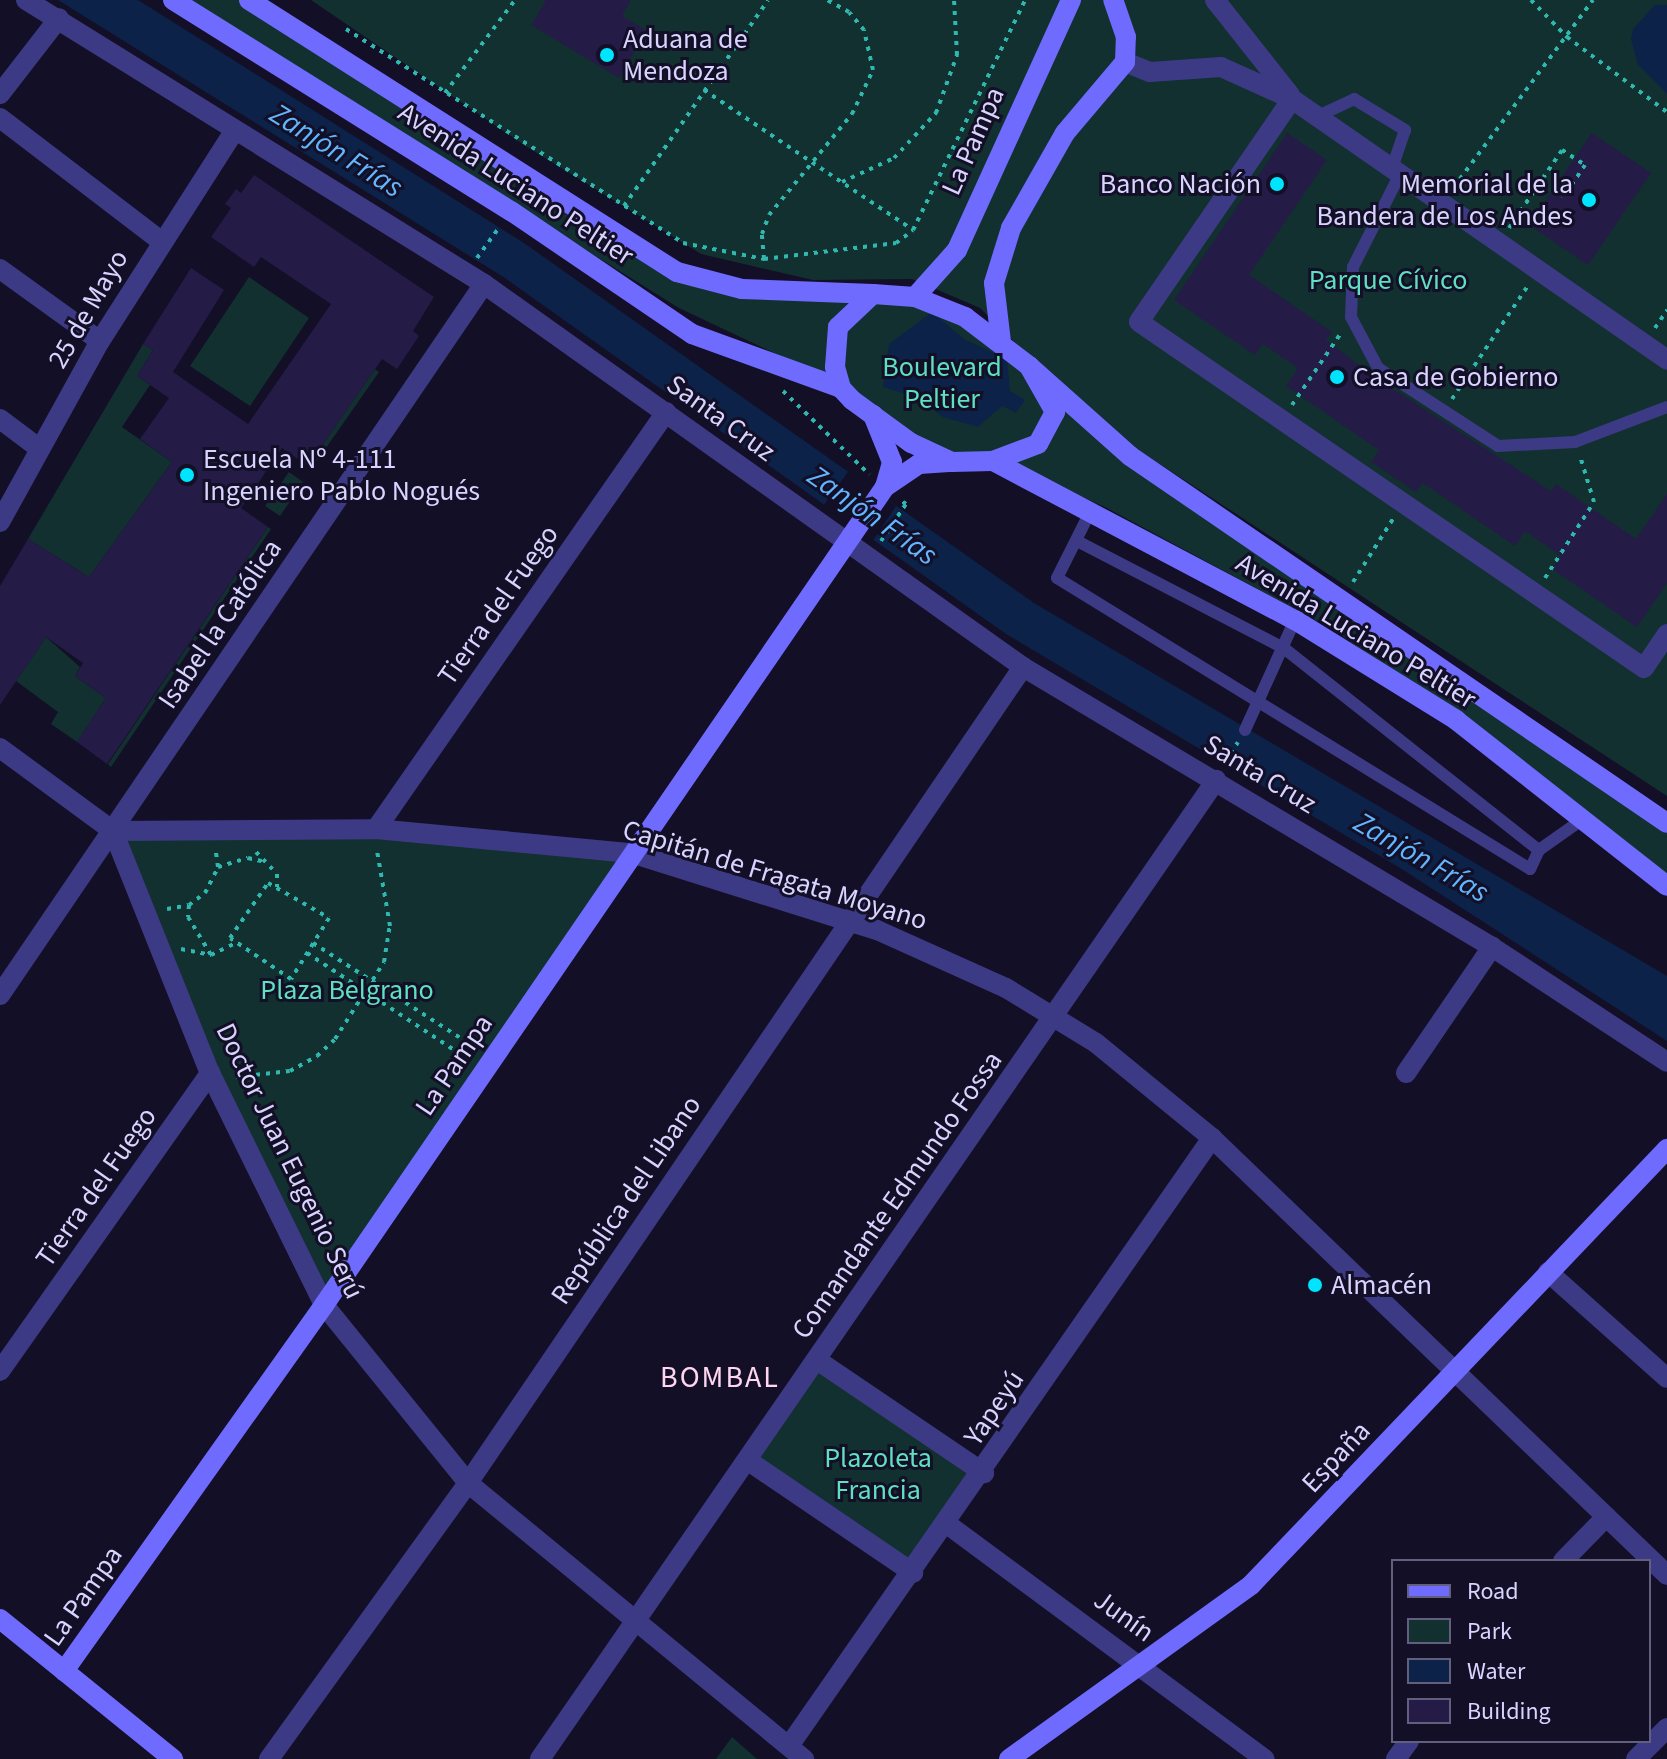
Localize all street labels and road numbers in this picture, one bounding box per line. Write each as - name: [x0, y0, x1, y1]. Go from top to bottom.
- street label: La Pampa: [934, 82, 1012, 200]
- street label: Avenida Luciano Peltier: [392, 95, 640, 273]
- street label: 25 de Mayo: [41, 244, 135, 374]
- street label: Santa Cruz: [660, 367, 782, 469]
- street label: Tierra del Fuego: [430, 519, 566, 691]
- street label: Isabel la Católica: [151, 533, 289, 715]
- street label: Avenida Luciano Peltier: [1230, 546, 1482, 716]
- street label: Santa Cruz: [1197, 727, 1323, 821]
- street label: Capitán de Fragata Moyano: [619, 813, 931, 937]
- street label: La Pampa: [408, 1008, 500, 1122]
- street label: Doctor Juan Eugenio Serú: [209, 1018, 371, 1304]
- street label: Comandante Edmundo Fossa: [785, 1045, 1009, 1345]
- street label: República del Libano: [544, 1089, 708, 1311]
- street label: Tierra del Fuego: [28, 1101, 164, 1273]
- street label: Yapeyú: [957, 1364, 1031, 1452]
- street label: España: [1295, 1414, 1377, 1500]
- street label: La Pampa: [36, 1539, 130, 1653]
- street label: Junín: [1087, 1583, 1161, 1649]

